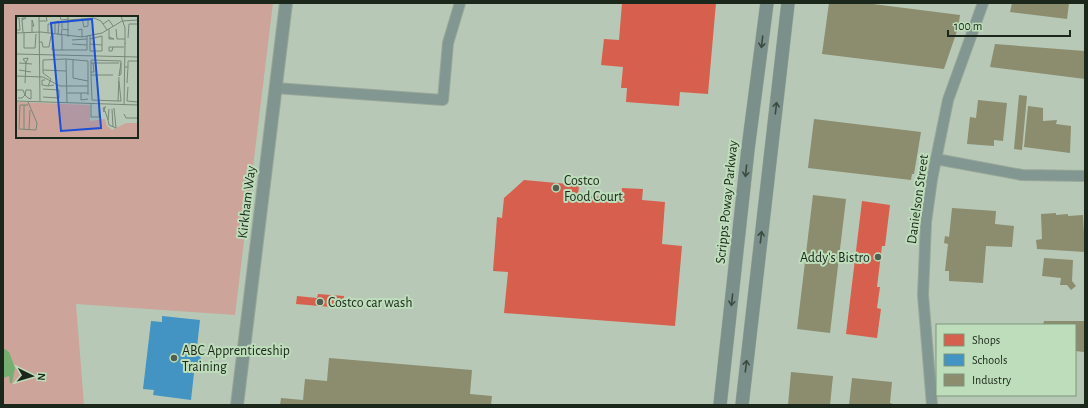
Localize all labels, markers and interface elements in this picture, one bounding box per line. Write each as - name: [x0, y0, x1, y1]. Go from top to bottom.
- scale bar: [948, 12, 1070, 38]
- inset map: [16, 16, 138, 138]
- text: 100 m: [954, 20, 982, 32]
- one-way arrow: [758, 35, 766, 48]
- one-way arrow: [772, 102, 780, 115]
- street label: Scripps Poway Parkway: [714, 140, 740, 265]
- street label: Danielson Street: [905, 153, 931, 245]
- one-way arrow: [742, 164, 750, 177]
- street label: Kirkham Way: [236, 165, 258, 239]
- place label: Costco Food Court: [564, 174, 623, 204]
- marker: Costco Food Court: [551, 183, 561, 193]
- one-way arrow: [757, 231, 765, 244]
- place label: Addy's Bistro: [800, 251, 870, 265]
- marker: Addy's Bistro: [873, 252, 883, 262]
- one-way arrow: [728, 293, 735, 306]
- place label: Costco car wash: [328, 296, 412, 310]
- marker: Costco car wash: [315, 297, 325, 307]
- legend: [936, 324, 1076, 396]
- text: Shops: [972, 334, 1000, 346]
- place label: ABC Apprenticeship Training: [182, 344, 290, 374]
- marker: ABC Apprenticeship Training: [169, 353, 179, 363]
- text: Schools: [972, 354, 1007, 366]
- north arrow: [12, 356, 52, 396]
- one-way arrow: [742, 360, 750, 373]
- text: N: [36, 373, 47, 381]
- text: Industry: [972, 374, 1011, 387]

